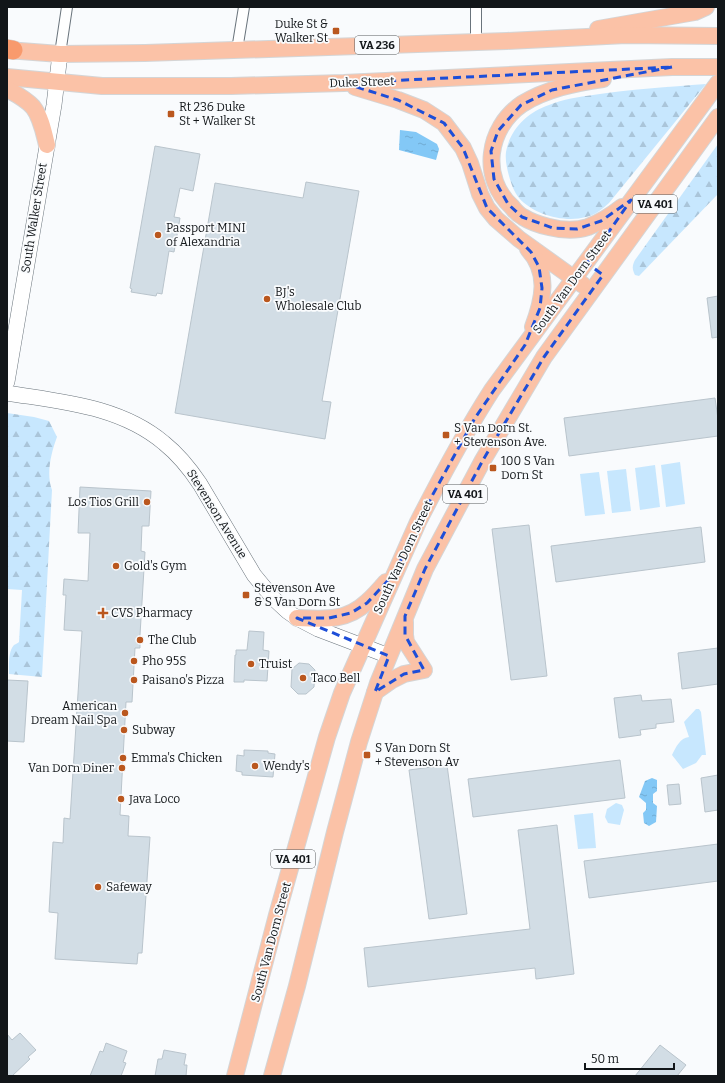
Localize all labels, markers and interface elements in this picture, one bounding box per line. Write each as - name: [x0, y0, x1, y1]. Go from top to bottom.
- place label: Duke St & Walker St: [275, 17, 329, 45]
- marker: Duke St & Walker St: [331, 26, 341, 36]
- road number: VA 236: [355, 36, 399, 54]
- street label: Duke Street: [329, 74, 395, 90]
- place label: Rt 236 Duke St + Walker St: [179, 100, 256, 128]
- marker: Rt 236 Duke St + Walker St: [166, 109, 176, 119]
- street label: South Walker Street: [18, 161, 50, 274]
- road number: VA 401: [633, 195, 677, 213]
- place label: Passport MINI of Alexandria: [166, 221, 246, 249]
- street label: South Van Dorn Street: [530, 227, 614, 336]
- marker: Passport MINI of Alexandria: [153, 230, 163, 240]
- place label: BJ's Wholesale Club: [275, 285, 362, 313]
- marker: BJ's Wholesale Club: [262, 294, 272, 304]
- place label: S Van Dorn St. + Stevenson Ave.: [454, 421, 547, 449]
- marker: S Van Dorn St. + Stevenson Ave.: [441, 430, 451, 440]
- place label: 100 S Van Dorn St: [501, 454, 555, 482]
- marker: 100 S Van Dorn St: [488, 463, 498, 473]
- street label: Stevenson Avenue: [184, 467, 250, 561]
- road number: VA 401: [443, 485, 487, 503]
- place label: Los Tios Grill: [68, 495, 140, 509]
- marker: Los Tios Grill: [142, 497, 152, 507]
- street label: South Van Dorn Street: [370, 497, 436, 616]
- place label: Gold's Gym: [124, 559, 187, 573]
- marker: Gold's Gym: [111, 561, 121, 571]
- place label: Stevenson Ave & S Van Dorn St: [254, 581, 341, 609]
- marker: Stevenson Ave & S Van Dorn St: [241, 590, 251, 600]
- place label: CVS Pharmacy: [111, 606, 193, 620]
- marker: CVS Pharmacy: [98, 608, 108, 618]
- place label: The Club: [148, 633, 197, 647]
- marker: The Club: [135, 635, 145, 645]
- place label: Pho 95S: [142, 654, 186, 668]
- marker: Pho 95S: [129, 656, 139, 666]
- place label: Truist: [259, 657, 293, 671]
- marker: Truist: [246, 659, 256, 669]
- place label: Taco Bell: [311, 671, 361, 685]
- place label: Paisano's Pizza: [142, 673, 225, 687]
- marker: Taco Bell: [298, 673, 308, 683]
- marker: Paisano's Pizza: [129, 675, 139, 685]
- place label: American Dream Nail Spa: [31, 699, 117, 727]
- marker: American Dream Nail Spa: [120, 708, 130, 718]
- place label: Subway: [132, 723, 176, 737]
- marker: Subway: [119, 725, 129, 735]
- place label: S Van Dorn St + Stevenson Av: [375, 741, 460, 769]
- marker: S Van Dorn St + Stevenson Av: [362, 750, 372, 760]
- place label: Emma's Chicken: [131, 751, 223, 765]
- marker: Emma's Chicken: [118, 753, 128, 763]
- place label: Wendy's: [263, 759, 310, 773]
- place label: Van Dorn Diner: [28, 761, 115, 775]
- marker: Wendy's: [250, 761, 260, 771]
- marker: Van Dorn Diner: [117, 763, 127, 773]
- place label: Java Loco: [128, 792, 180, 806]
- marker: Java Loco: [116, 794, 126, 804]
- road number: VA 401: [271, 850, 315, 868]
- place label: Safeway: [106, 880, 152, 894]
- street label: South Van Dorn Street: [248, 880, 294, 1004]
- marker: Safeway: [93, 882, 103, 892]
- scale bar: [585, 1045, 674, 1071]
- text: 50 m: [591, 1052, 620, 1066]

